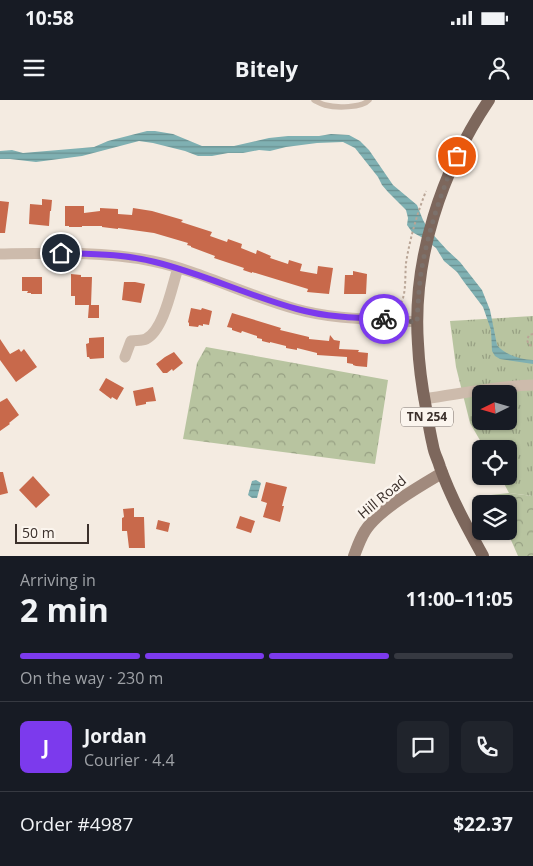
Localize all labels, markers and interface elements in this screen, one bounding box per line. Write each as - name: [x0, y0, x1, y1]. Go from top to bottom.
- text: 10:58: [25, 5, 74, 31]
- text: Bitely: [235, 53, 298, 83]
- icon: menu: [20, 54, 48, 82]
- icon: person: [485, 54, 513, 82]
- pin: [436, 135, 478, 177]
- icon: bag: [443, 142, 471, 170]
- pin: [40, 232, 82, 274]
- icon: home: [47, 239, 75, 267]
- courier: [359, 294, 409, 344]
- icon: bike: [370, 305, 398, 333]
- north arrow: [472, 385, 518, 430]
- map controls: [472, 385, 517, 540]
- road number: TN 254: [401, 408, 453, 426]
- button: locate: [472, 440, 517, 485]
- street label: Hill Road: [353, 471, 410, 523]
- button: layers: [472, 495, 517, 540]
- scale bar: [15, 521, 89, 544]
- text: 50 m: [22, 523, 55, 542]
- text: Arriving in: [20, 569, 96, 591]
- text: 11:00–11:05: [406, 586, 513, 612]
- text: 2 min: [20, 588, 109, 631]
- text: On the way · 230 m: [20, 667, 163, 689]
- button: chat: [397, 721, 449, 773]
- button: phone: [461, 721, 513, 773]
- text: Jordan: [84, 723, 147, 749]
- text: J: [43, 734, 49, 760]
- text: Courier · 4.4: [84, 749, 175, 771]
- text: Order #4987: [20, 811, 133, 837]
- text: $22.37: [453, 811, 513, 837]

